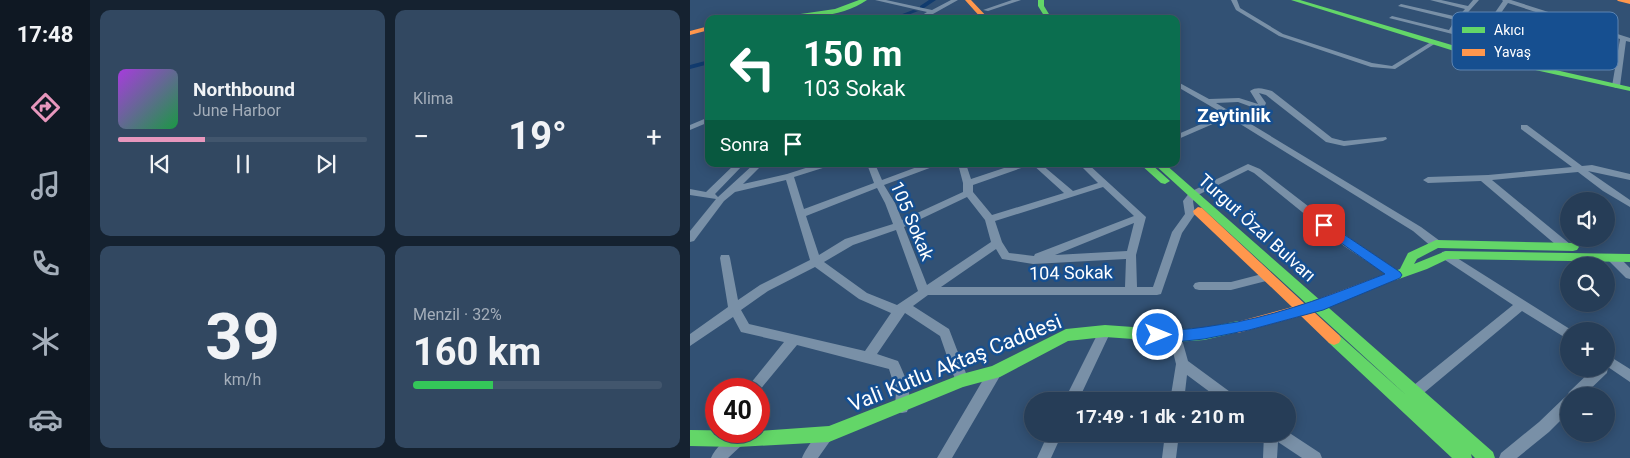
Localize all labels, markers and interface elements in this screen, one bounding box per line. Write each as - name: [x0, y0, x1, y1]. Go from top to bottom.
- legend: [1452, 12, 1618, 70]
- text: 17:48: [17, 22, 73, 47]
- text: Akıcı: [1494, 22, 1525, 38]
- text: 150 m: [803, 34, 902, 75]
- icon: left: [720, 35, 785, 100]
- text: Yavaş: [1494, 44, 1531, 60]
- text: 103 Sokak: [803, 76, 905, 101]
- text: Northbound: [193, 78, 295, 101]
- text: Klima: [413, 89, 454, 108]
- icon: directions: [28, 90, 63, 125]
- text: June Harbor: [193, 101, 281, 120]
- district label: Zeytinlik: [1197, 104, 1272, 127]
- text: 19°: [508, 114, 567, 158]
- text: −: [413, 120, 429, 153]
- text: +: [646, 120, 662, 153]
- icon: arrive: [779, 130, 807, 158]
- text: Sonra: [720, 133, 769, 156]
- icon: previous: [146, 150, 174, 178]
- icon: pause: [229, 150, 257, 178]
- icon: next: [312, 150, 340, 178]
- icon: music: [28, 168, 63, 203]
- street label: Turgut Özal Bulvarı: [1194, 169, 1320, 286]
- street label: 105 Sokak: [886, 178, 939, 264]
- map controls: [1560, 192, 1615, 442]
- button: sound: [1560, 192, 1615, 247]
- pin: [1303, 204, 1345, 246]
- icon: arrive: [1310, 211, 1338, 239]
- icon: phone: [28, 246, 63, 281]
- button: search: [1560, 257, 1615, 312]
- street label: 104 Sokak: [1029, 261, 1114, 284]
- text: 39: [205, 299, 280, 375]
- text: Menzil · 32%: [413, 305, 502, 324]
- position arrow: [1131, 308, 1183, 360]
- street label: Vali Kutlu Aktaş Caddesi: [845, 309, 1065, 417]
- button: +: [1560, 322, 1615, 377]
- icon: climate: [28, 324, 63, 359]
- text: 160 km: [413, 330, 541, 374]
- text: km/h: [224, 370, 261, 389]
- speed limit sign: 40: [705, 378, 770, 443]
- button: −: [1560, 387, 1615, 442]
- icon: car: [28, 402, 63, 437]
- text: 17:49 · 1 dk · 210 m: [1075, 405, 1245, 428]

